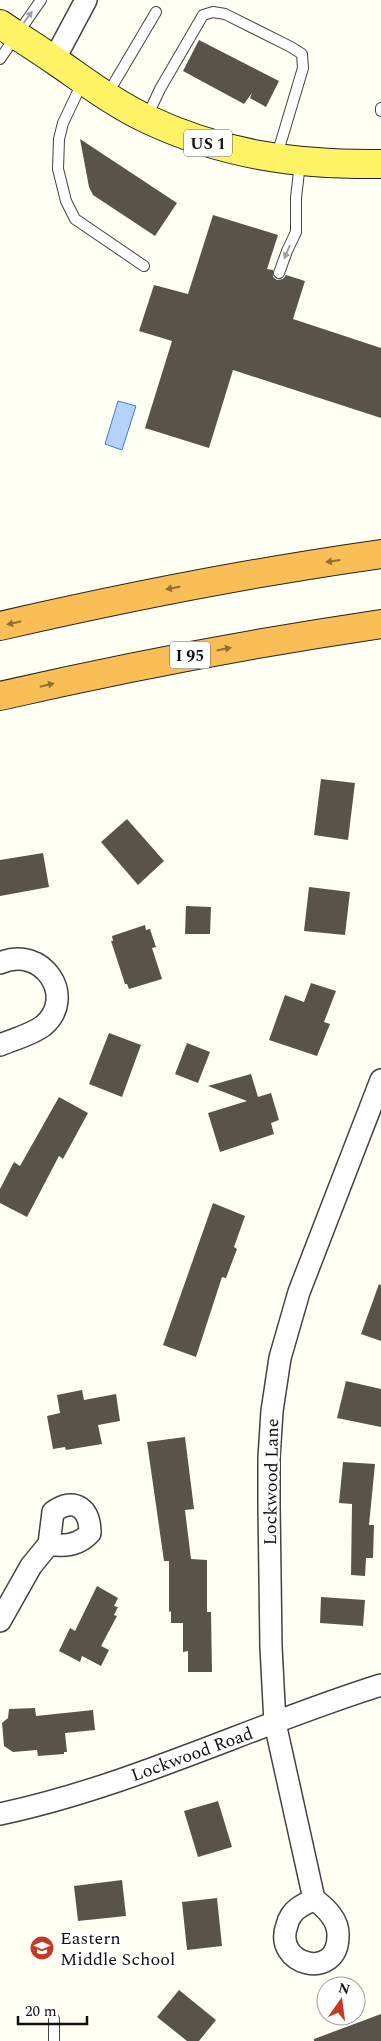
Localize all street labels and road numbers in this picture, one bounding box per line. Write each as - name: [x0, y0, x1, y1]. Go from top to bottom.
- road number: US 1: [184, 130, 232, 156]
- road number: I 95: [170, 642, 210, 668]
- street label: Lockwood Lane: [257, 1418, 286, 1546]
- street label: Lockwood Road: [127, 1720, 257, 1789]

